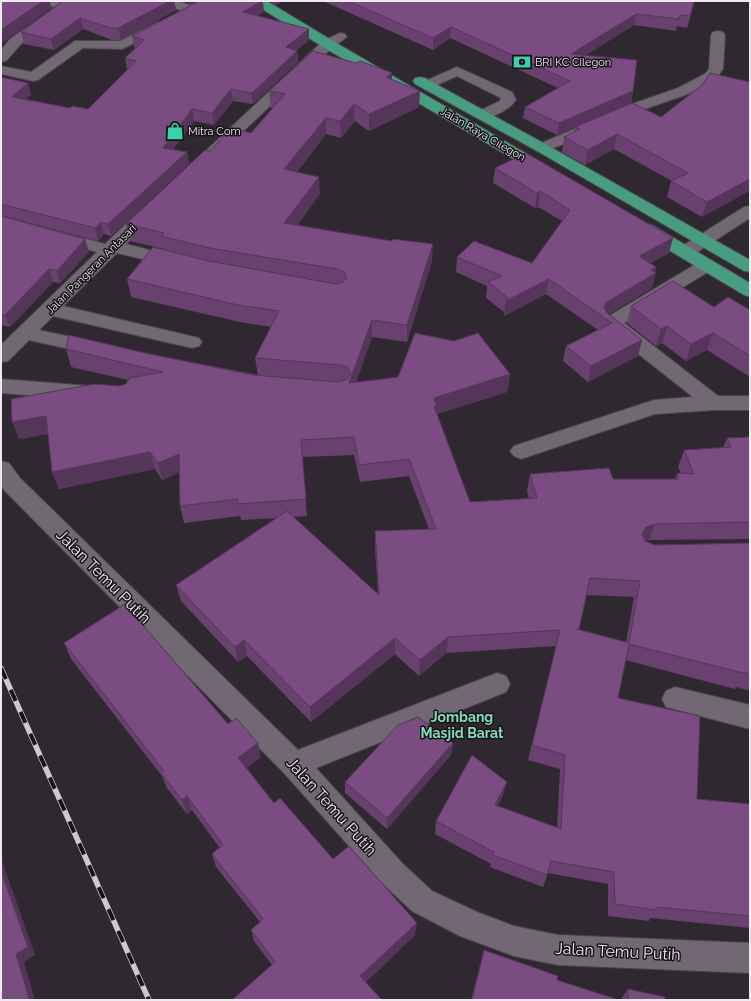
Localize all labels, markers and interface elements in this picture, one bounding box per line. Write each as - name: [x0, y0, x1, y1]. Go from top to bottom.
- bank icon: BRI KC Cilegon: [512, 52, 532, 72]
- place label: BRI KC Cilegon: [535, 56, 611, 69]
- street label: Jalan Raya Cilegon: [438, 105, 528, 164]
- shop icon: Mitra Com: [165, 121, 185, 141]
- place label: Mitra Com: [188, 125, 241, 138]
- street label: Jalan Pangeran Antasari: [44, 222, 139, 317]
- street label: Jalan Temu Putih: [53, 525, 155, 627]
- district label: Jombang Masjid Barat: [421, 709, 504, 741]
- street label: Jalan Temu Putih: [283, 753, 381, 859]
- street label: Jalan Temu Putih: [555, 939, 681, 964]

